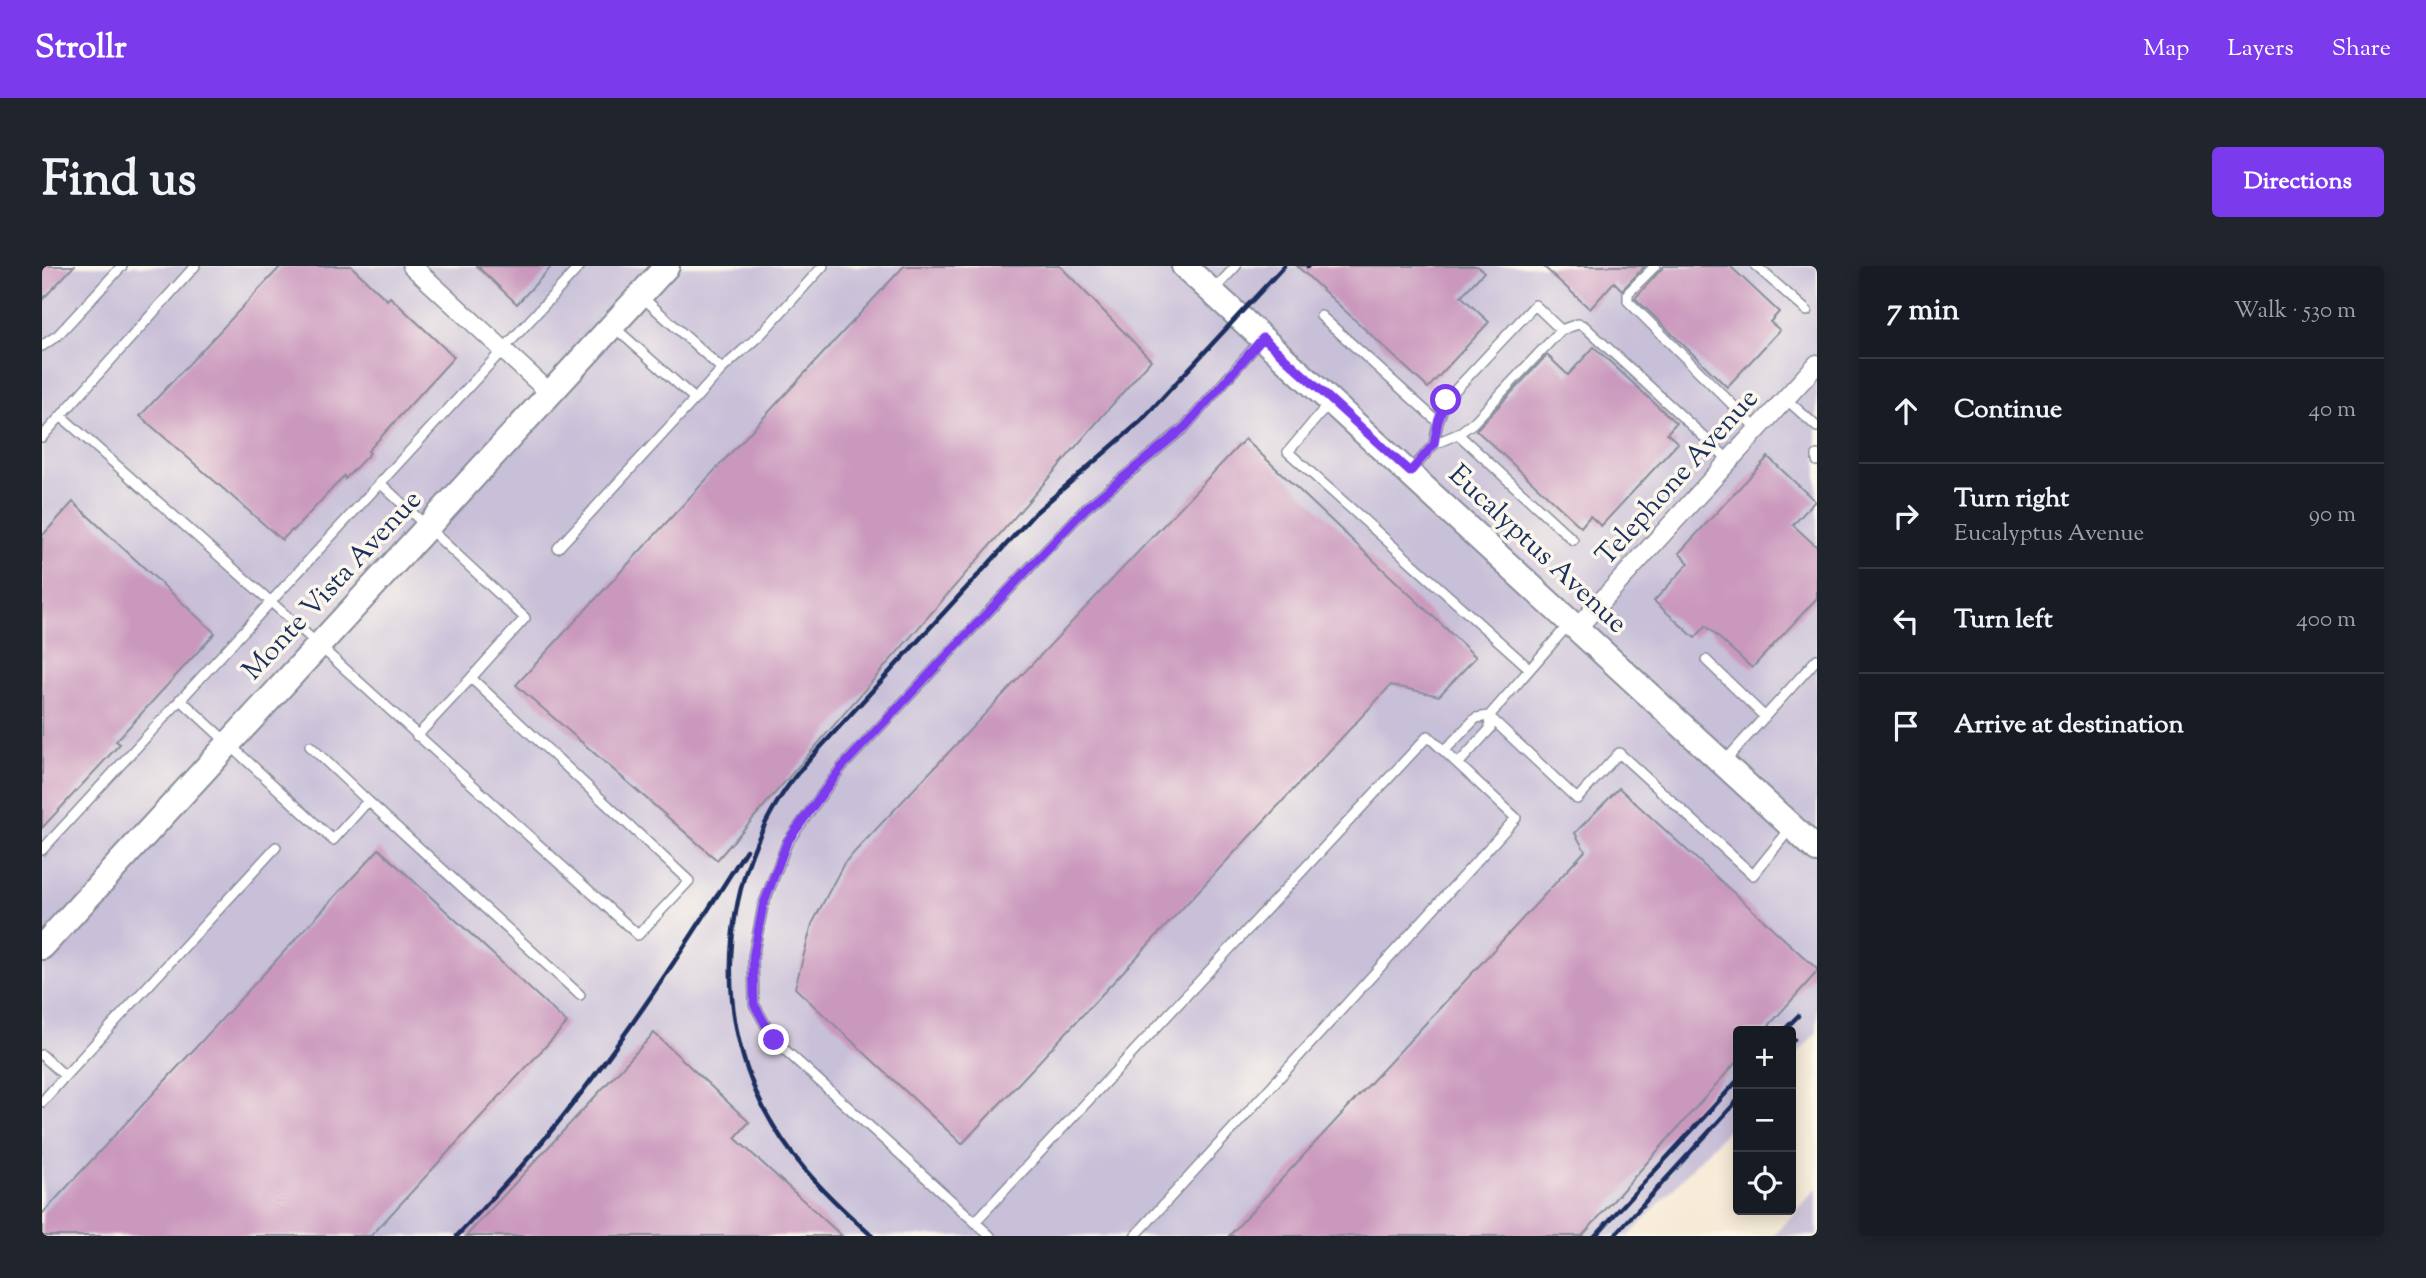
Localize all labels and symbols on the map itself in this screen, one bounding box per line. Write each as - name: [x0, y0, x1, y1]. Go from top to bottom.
- street label: Telephone Avenue: [1587, 381, 1769, 575]
- route start: [1430, 384, 1461, 415]
- street label: Eucalyptus Avenue: [1439, 456, 1635, 644]
- street label: Monte Vista Avenue: [234, 482, 432, 690]
- route end: [758, 1024, 789, 1055]

